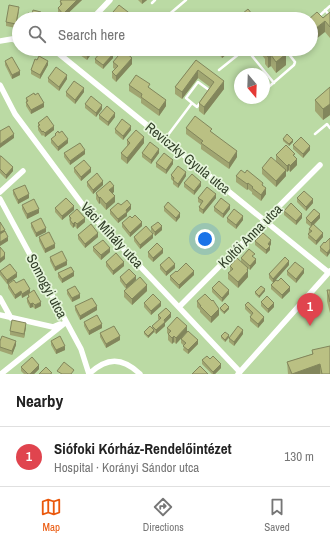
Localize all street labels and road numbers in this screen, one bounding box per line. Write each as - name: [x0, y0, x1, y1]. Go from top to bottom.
- street label: Reviczky Gyula utca: [142, 118, 235, 198]
- street label: Váci Mihály utca: [77, 198, 148, 272]
- street label: Koltói Anna utca: [214, 200, 286, 272]
- street label: Somogyi utca: [23, 251, 72, 322]

